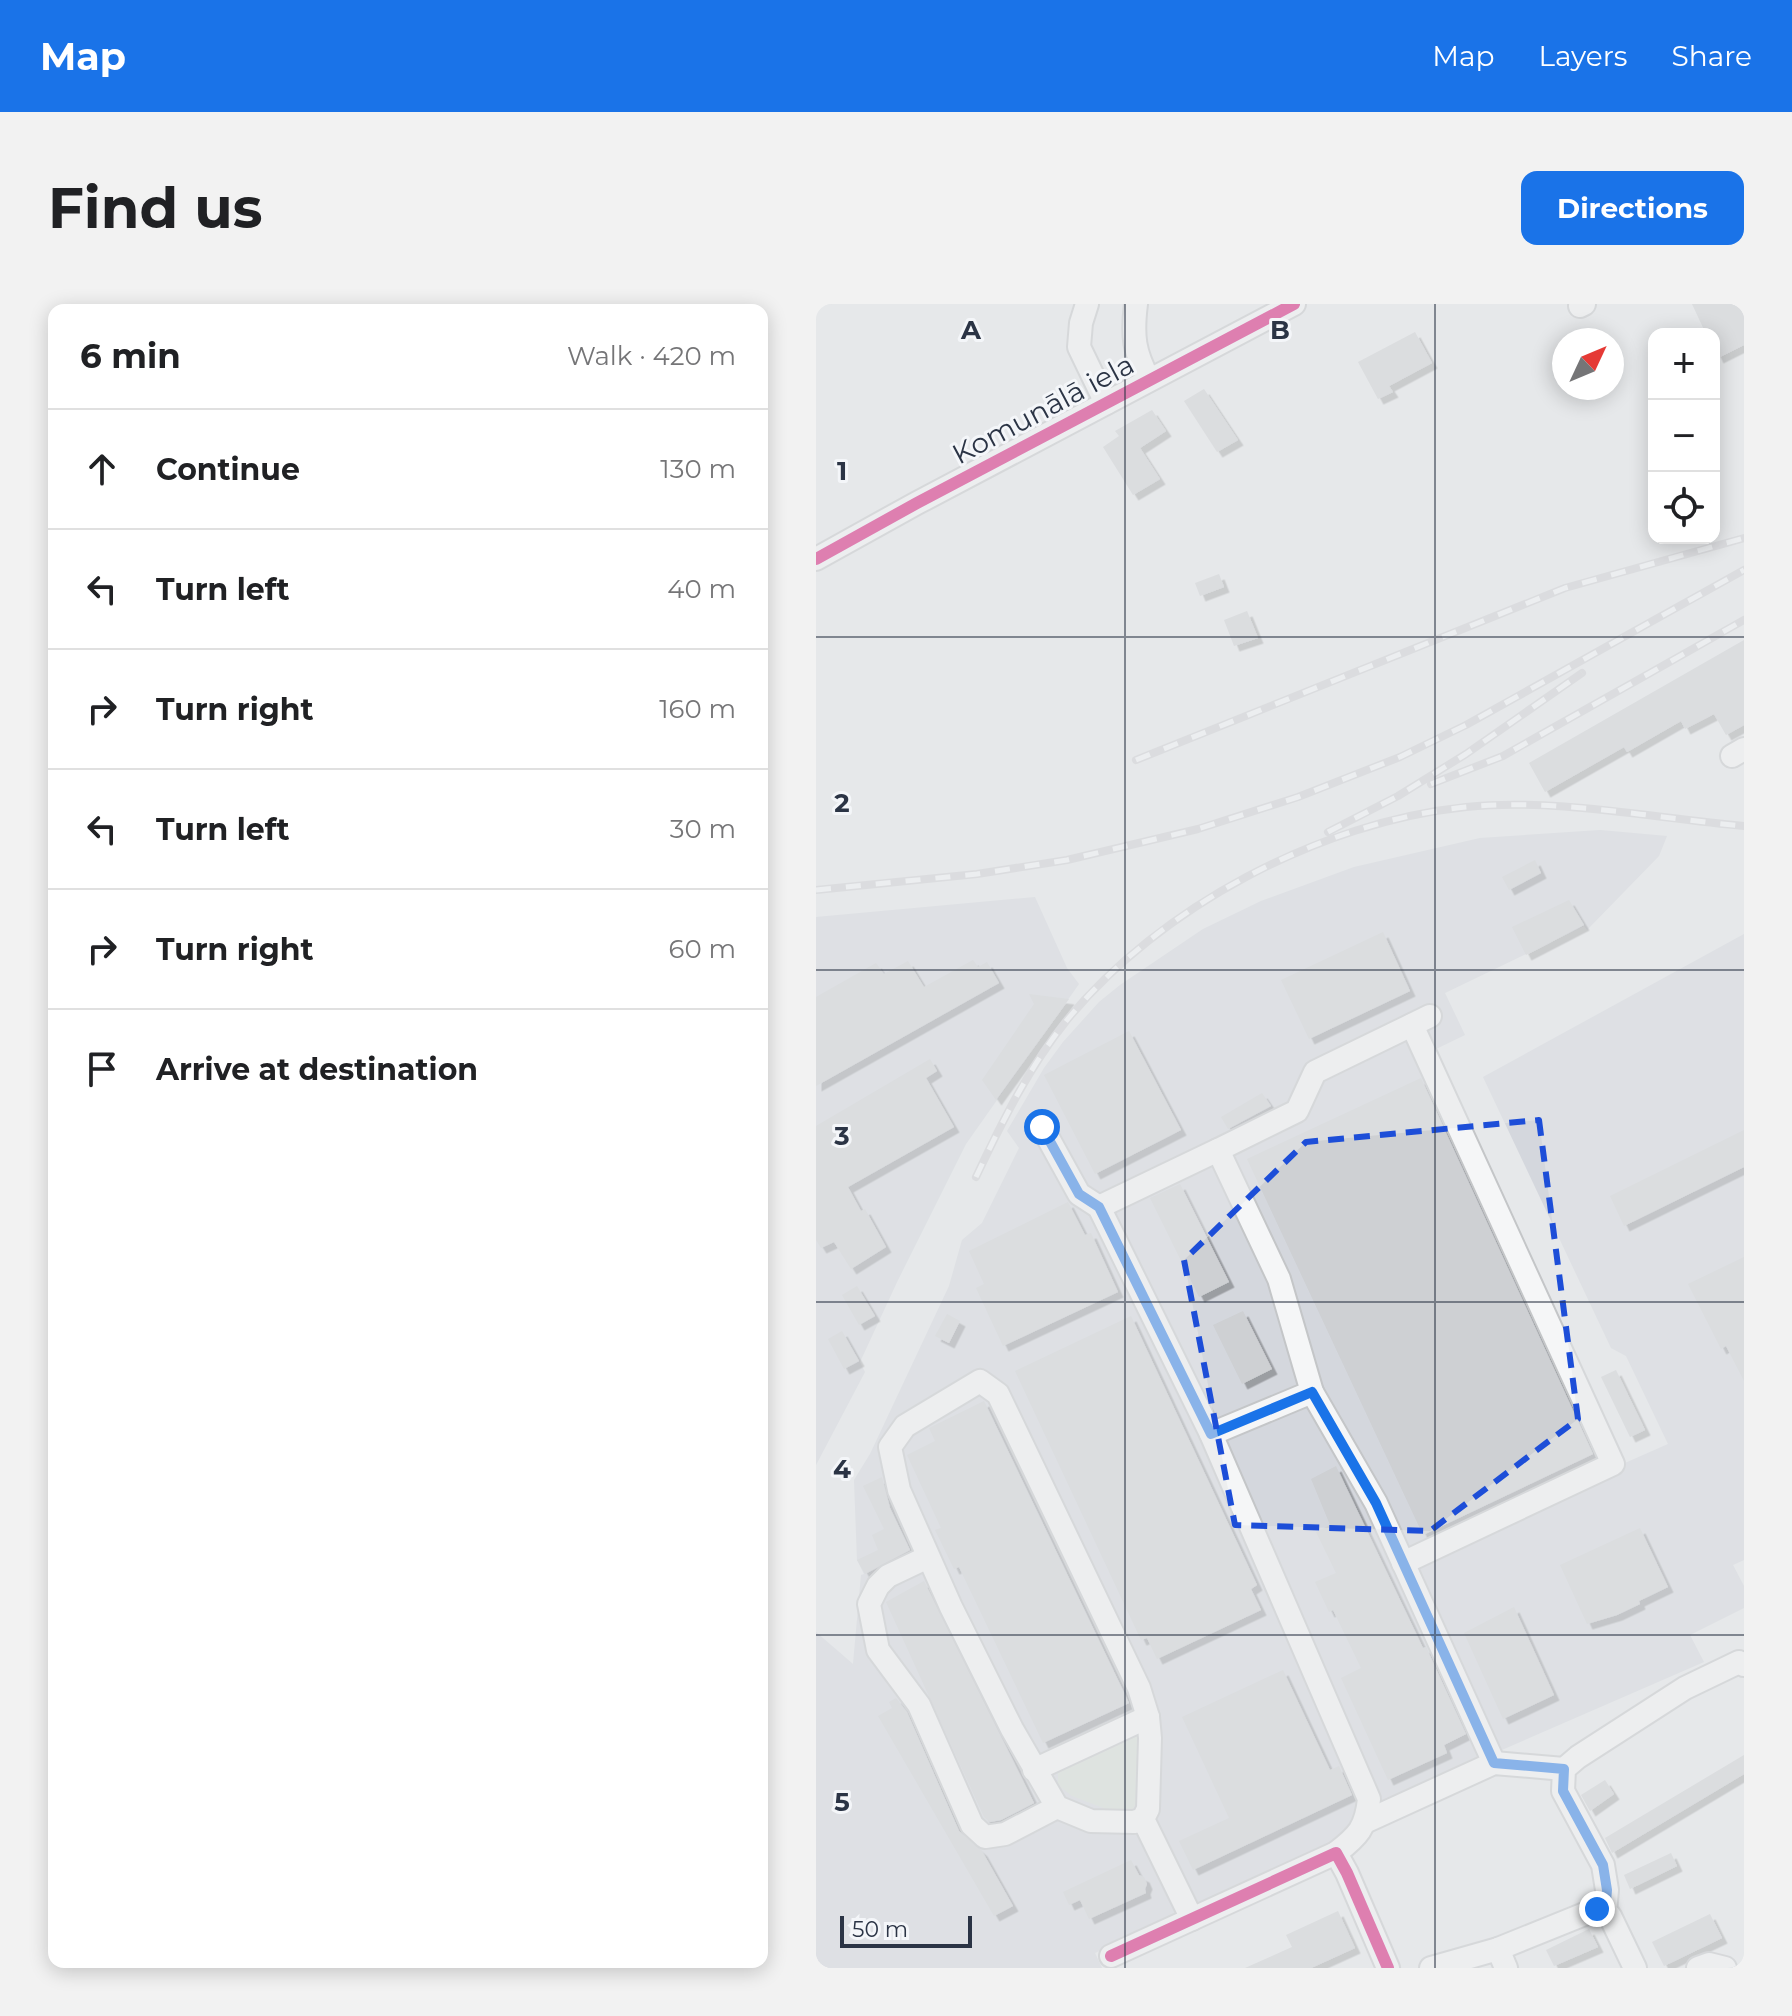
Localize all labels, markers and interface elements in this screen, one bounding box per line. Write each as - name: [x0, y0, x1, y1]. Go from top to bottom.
- text: Map: [40, 33, 126, 80]
- text: Map: [1432, 39, 1495, 73]
- text: Layers: [1539, 39, 1628, 73]
- text: Share: [1672, 39, 1752, 73]
- button: Directions: [1521, 171, 1744, 245]
- text: Find us: [48, 174, 262, 242]
- text: A: [960, 314, 982, 346]
- text: B: [1270, 314, 1290, 346]
- north arrow: [1552, 328, 1624, 400]
- map controls: [1648, 328, 1720, 544]
- button: +: [1648, 328, 1720, 400]
- text: 6 min: [80, 335, 181, 377]
- text: Walk · 420 m: [567, 340, 736, 372]
- street label: Komunālā iela: [946, 347, 1140, 471]
- button: −: [1648, 400, 1720, 472]
- icon: ahead: [80, 447, 124, 491]
- text: Continue: [156, 451, 300, 488]
- text: 130 m: [660, 453, 736, 485]
- text: 1: [837, 455, 847, 487]
- button: locate: [1648, 472, 1720, 544]
- icon: left: [80, 567, 124, 611]
- text: Turn left: [156, 571, 289, 608]
- text: 40 m: [667, 573, 736, 605]
- icon: right: [80, 687, 124, 731]
- text: Turn right: [156, 691, 313, 728]
- text: 160 m: [659, 693, 736, 725]
- text: 2: [834, 787, 850, 819]
- icon: left: [80, 807, 124, 851]
- text: Turn left: [156, 811, 289, 848]
- text: 30 m: [670, 813, 736, 845]
- icon: right: [80, 927, 124, 971]
- text: Turn right: [156, 931, 313, 968]
- text: 60 m: [669, 933, 736, 965]
- icon: arrive: [80, 1047, 124, 1091]
- text: Arrive at destination: [156, 1051, 478, 1088]
- route start: [1024, 1109, 1060, 1145]
- text: 3: [833, 1120, 850, 1152]
- text: 4: [833, 1453, 851, 1485]
- text: 5: [834, 1786, 850, 1818]
- route end: [1579, 1891, 1615, 1927]
- scale bar: [840, 1912, 972, 1948]
- text: 50 m: [852, 1916, 908, 1943]

